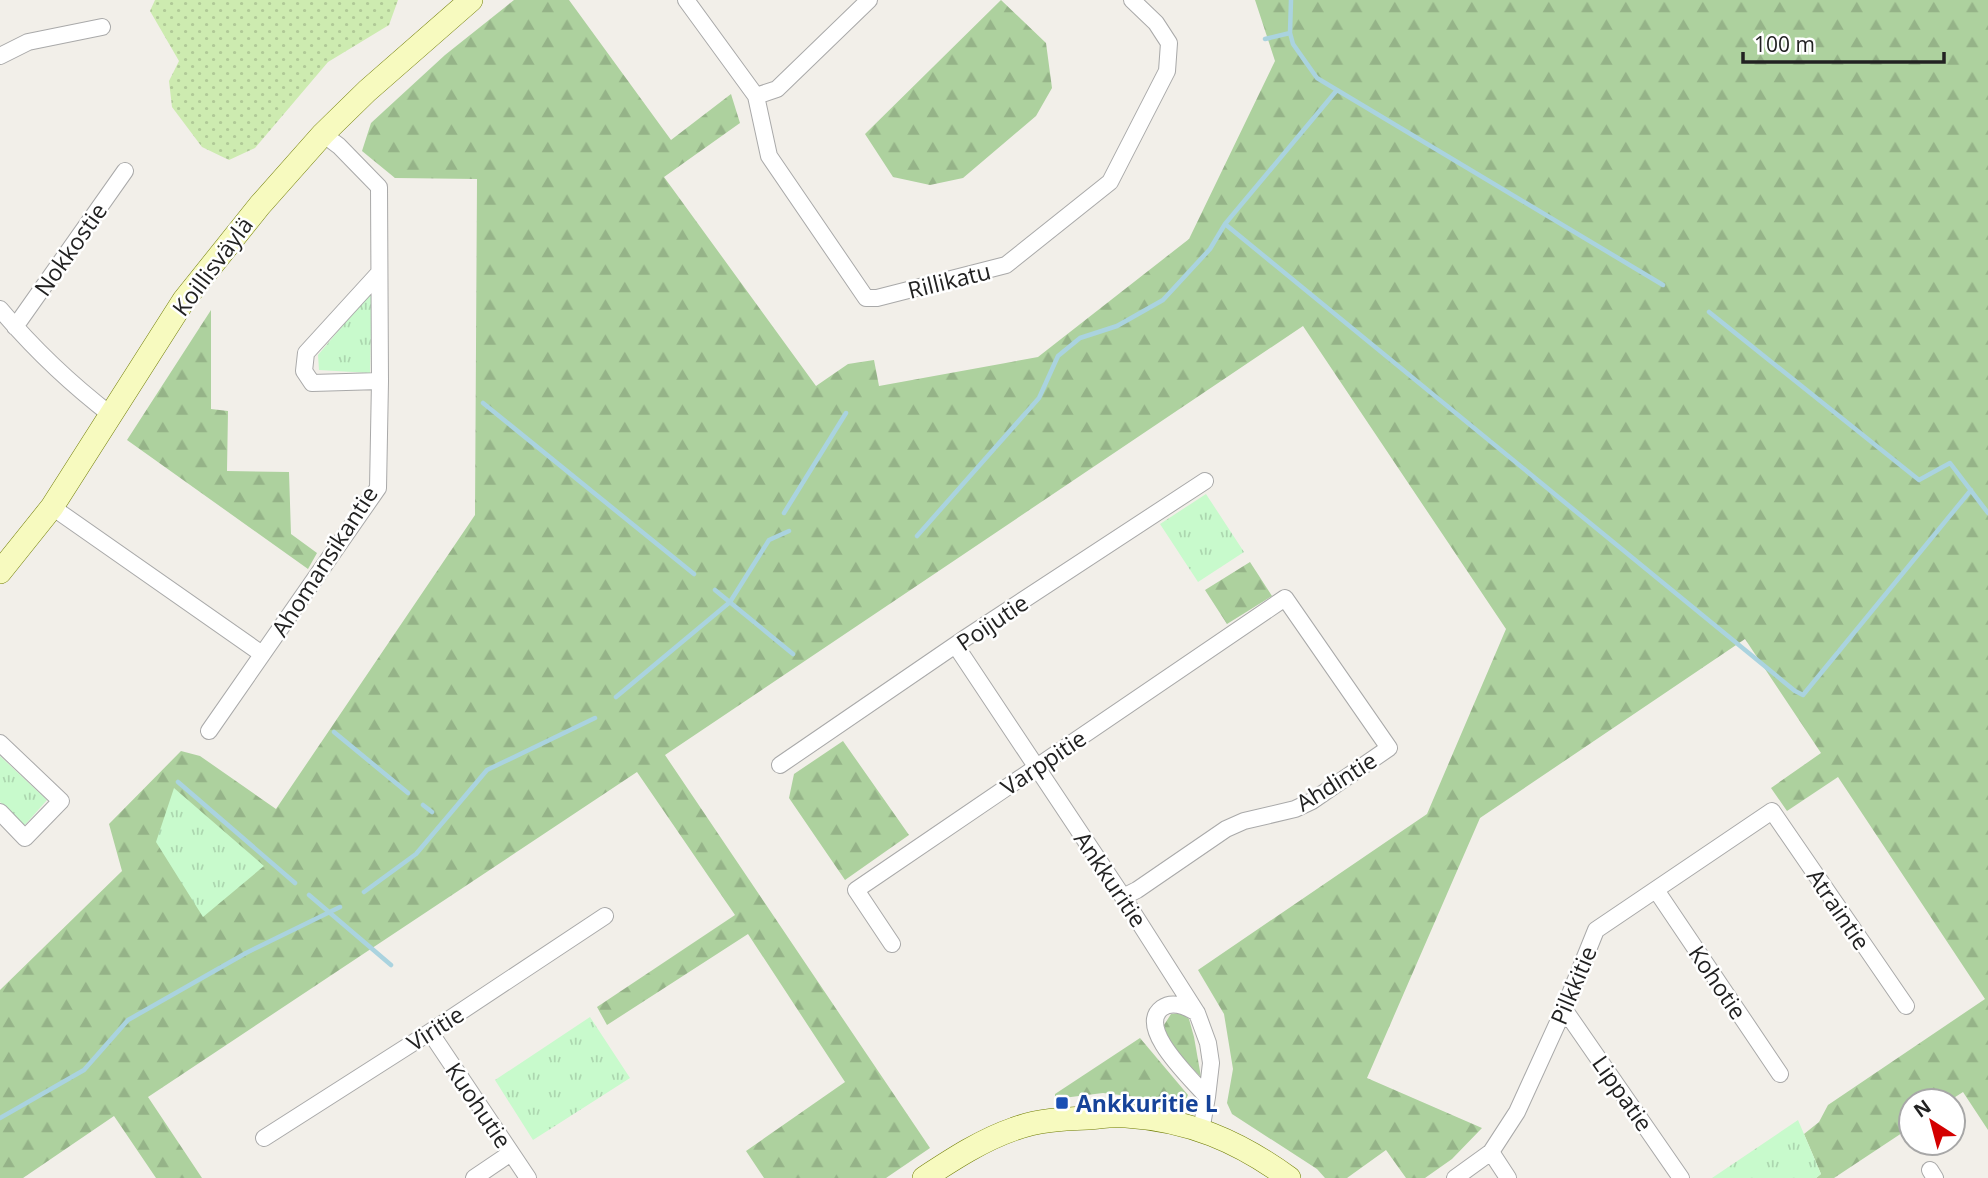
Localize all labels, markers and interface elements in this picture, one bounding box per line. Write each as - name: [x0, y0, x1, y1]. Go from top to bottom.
- scale bar: [1743, 21, 1944, 65]
- text: 100 m: [1754, 30, 1815, 58]
- street label: Nokkostie: [26, 196, 114, 302]
- street label: Koillisväylä: [164, 210, 260, 322]
- street label: Rillikatu: [904, 254, 994, 306]
- street label: Ahomansikantie: [263, 480, 385, 642]
- street label: Poijutie: [950, 586, 1034, 658]
- street label: Varppitie: [994, 722, 1092, 802]
- street label: Ahdintie: [1290, 744, 1382, 818]
- street label: Ankkuritie: [1067, 825, 1155, 933]
- street label: Atraintie: [1800, 862, 1878, 956]
- street label: Kohotie: [1682, 939, 1754, 1025]
- street label: Pilkkitie: [1542, 941, 1604, 1029]
- street label: Viritie: [400, 998, 470, 1058]
- street label: Lippatie: [1585, 1049, 1661, 1137]
- street label: Kuohutie: [439, 1056, 519, 1154]
- place label: Ankkuritie L: [1076, 1087, 1218, 1119]
- north arrow: [1897, 1087, 1967, 1157]
- text: N: [1908, 1093, 1936, 1123]
- marker: Ankkuritie L: [1054, 1095, 1070, 1111]

